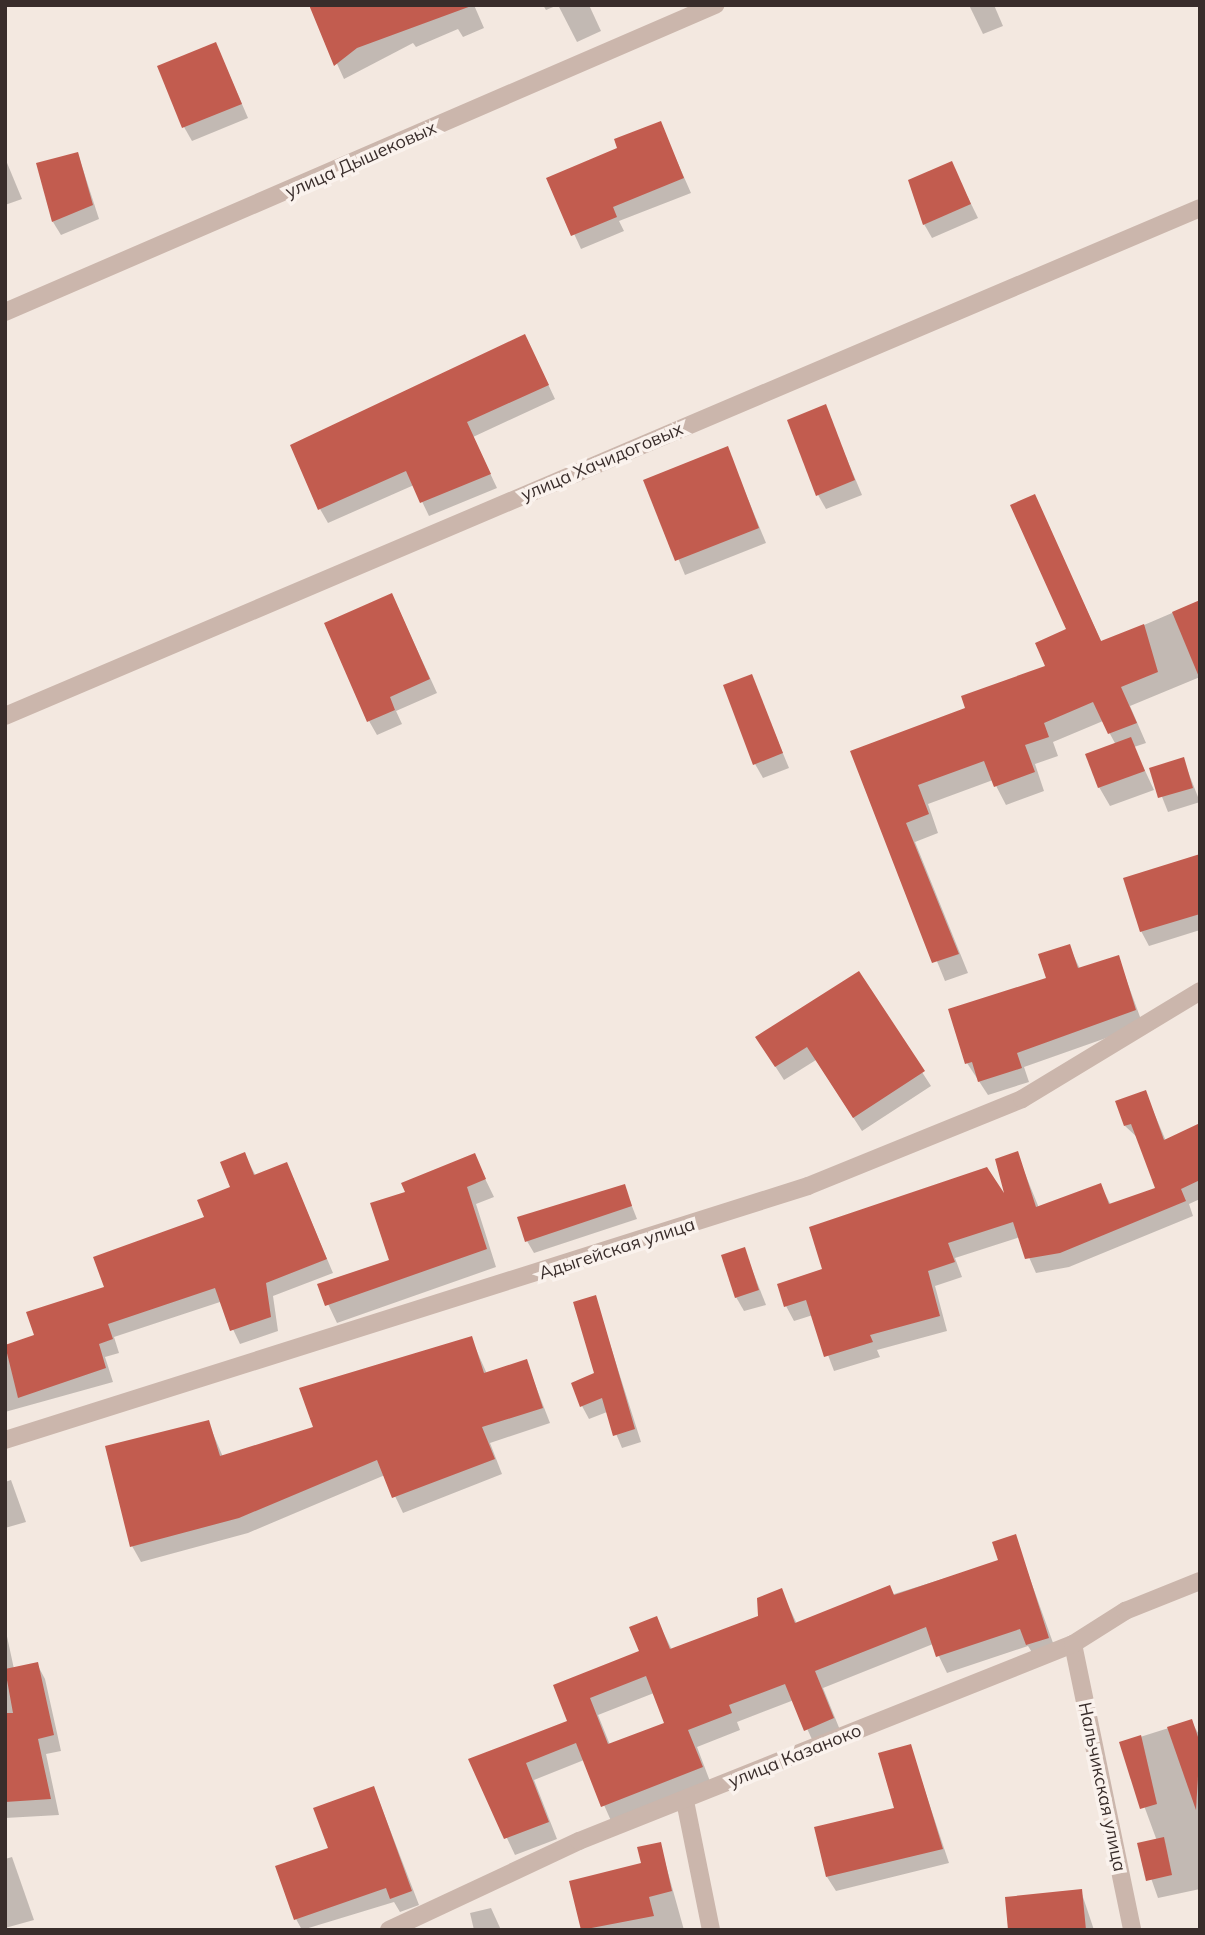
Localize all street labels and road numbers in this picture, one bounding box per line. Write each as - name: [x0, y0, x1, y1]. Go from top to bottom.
- street label: улица Дышековых: [282, 117, 440, 203]
- street label: улица Хачидоговых: [518, 418, 686, 506]
- street label: Адыгейская улица: [536, 1214, 698, 1284]
- street label: Нальчикская улица: [1074, 1700, 1130, 1874]
- street label: улица Казаноко: [725, 1719, 865, 1793]

